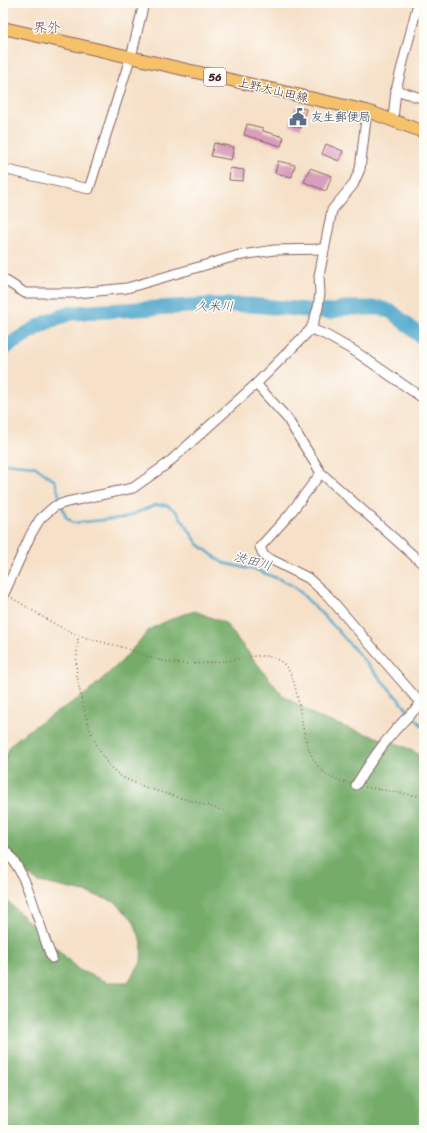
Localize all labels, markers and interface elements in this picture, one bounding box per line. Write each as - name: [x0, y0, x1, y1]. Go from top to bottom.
- district label: 界外: [33, 15, 61, 40]
- road number: 56: [204, 68, 226, 86]
- street label: 上野大山田線: [235, 71, 311, 109]
- place label: 友生郵便局: [311, 106, 371, 128]
- public building icon: 友生郵便局: [288, 107, 308, 127]
- water label: 久米川: [194, 294, 234, 318]
- water label: 渋田川: [231, 545, 275, 577]

